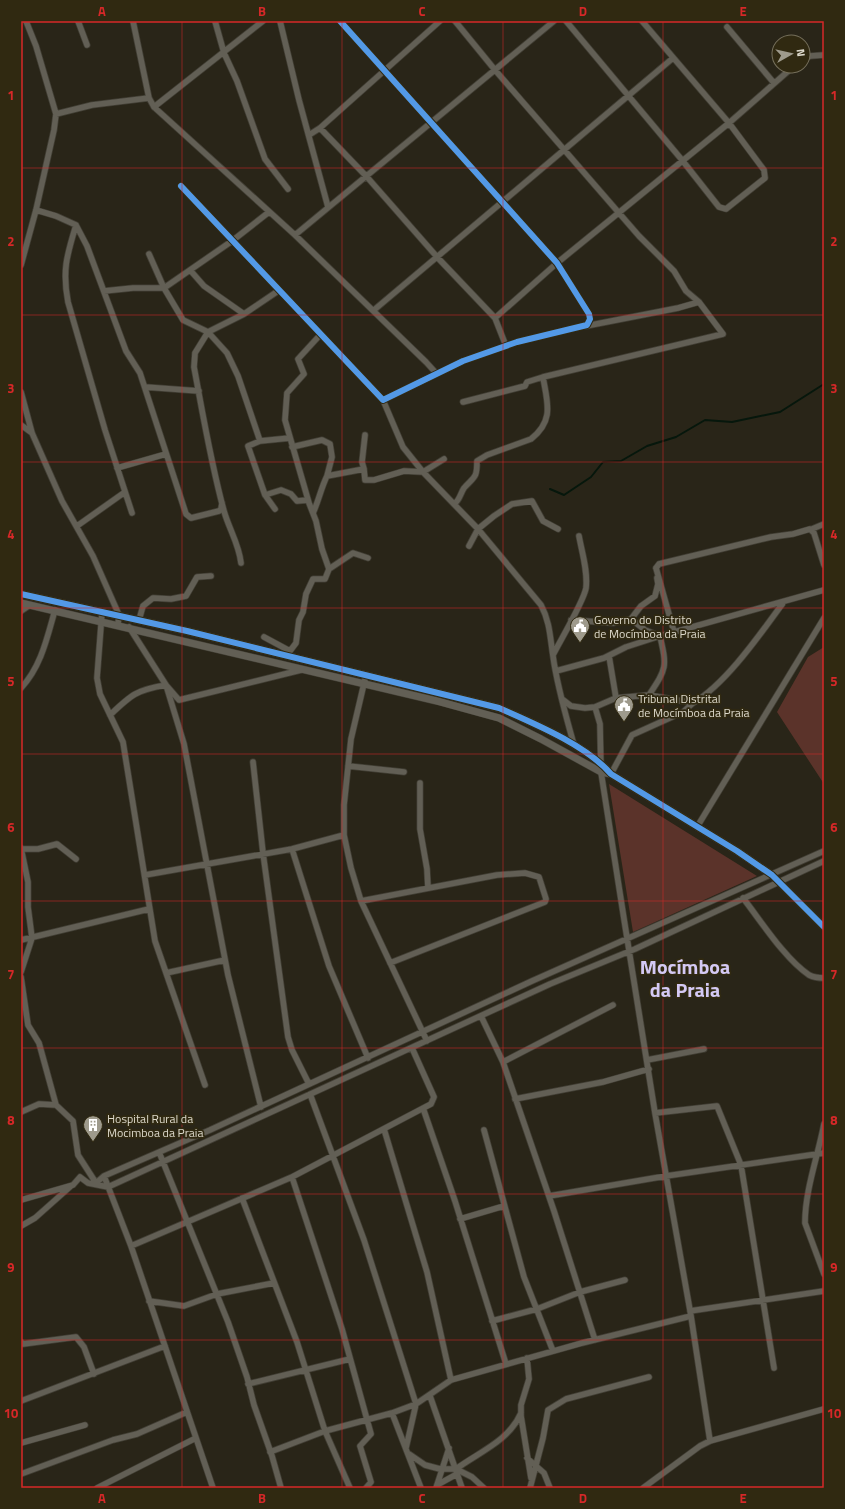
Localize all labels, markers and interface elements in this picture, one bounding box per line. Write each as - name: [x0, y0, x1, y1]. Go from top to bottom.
- text: A: [98, 1, 106, 21]
- text: B: [258, 1, 266, 21]
- text: C: [418, 1, 426, 21]
- text: D: [579, 1, 587, 21]
- text: E: [739, 1, 747, 21]
- north arrow: [771, 34, 811, 74]
- text: N: [792, 48, 809, 57]
- text: 1: [7, 85, 15, 105]
- text: 1: [830, 85, 838, 105]
- text: 2: [7, 231, 15, 251]
- text: 2: [830, 231, 838, 251]
- text: 3: [7, 378, 15, 398]
- text: 3: [830, 378, 838, 398]
- text: 4: [7, 524, 15, 544]
- text: 4: [830, 524, 838, 544]
- place label: Governo do Distrito de Mocímboa da Praia: [594, 610, 706, 643]
- public building icon: Governo do Distrito de Mocímboa da Praia: [569, 615, 591, 643]
- text: 5: [7, 671, 15, 691]
- text: 5: [830, 671, 838, 691]
- place label: Tribunal Distrital de Mocímboa da Praia: [638, 689, 750, 722]
- public building icon: Tribunal Distrital de Mocímboa da Praia: [613, 694, 635, 722]
- text: 6: [7, 817, 15, 837]
- text: 6: [830, 817, 838, 837]
- district label: Mocímboa da Praia: [640, 951, 730, 1005]
- text: 7: [7, 964, 15, 984]
- text: 7: [830, 964, 838, 984]
- place label: Hospital Rural da Mocimboa da Praia: [107, 1109, 203, 1142]
- text: 8: [7, 1110, 15, 1130]
- text: 8: [830, 1110, 838, 1130]
- building icon: Hospital Rural da Mocimboa da Praia: [82, 1114, 104, 1142]
- text: 9: [7, 1257, 15, 1277]
- text: 9: [830, 1257, 838, 1277]
- text: 10: [4, 1403, 18, 1423]
- text: 10: [827, 1403, 841, 1423]
- text: A: [98, 1488, 106, 1508]
- text: B: [258, 1488, 266, 1508]
- text: C: [418, 1488, 426, 1508]
- text: D: [579, 1488, 587, 1508]
- text: E: [739, 1488, 747, 1508]

